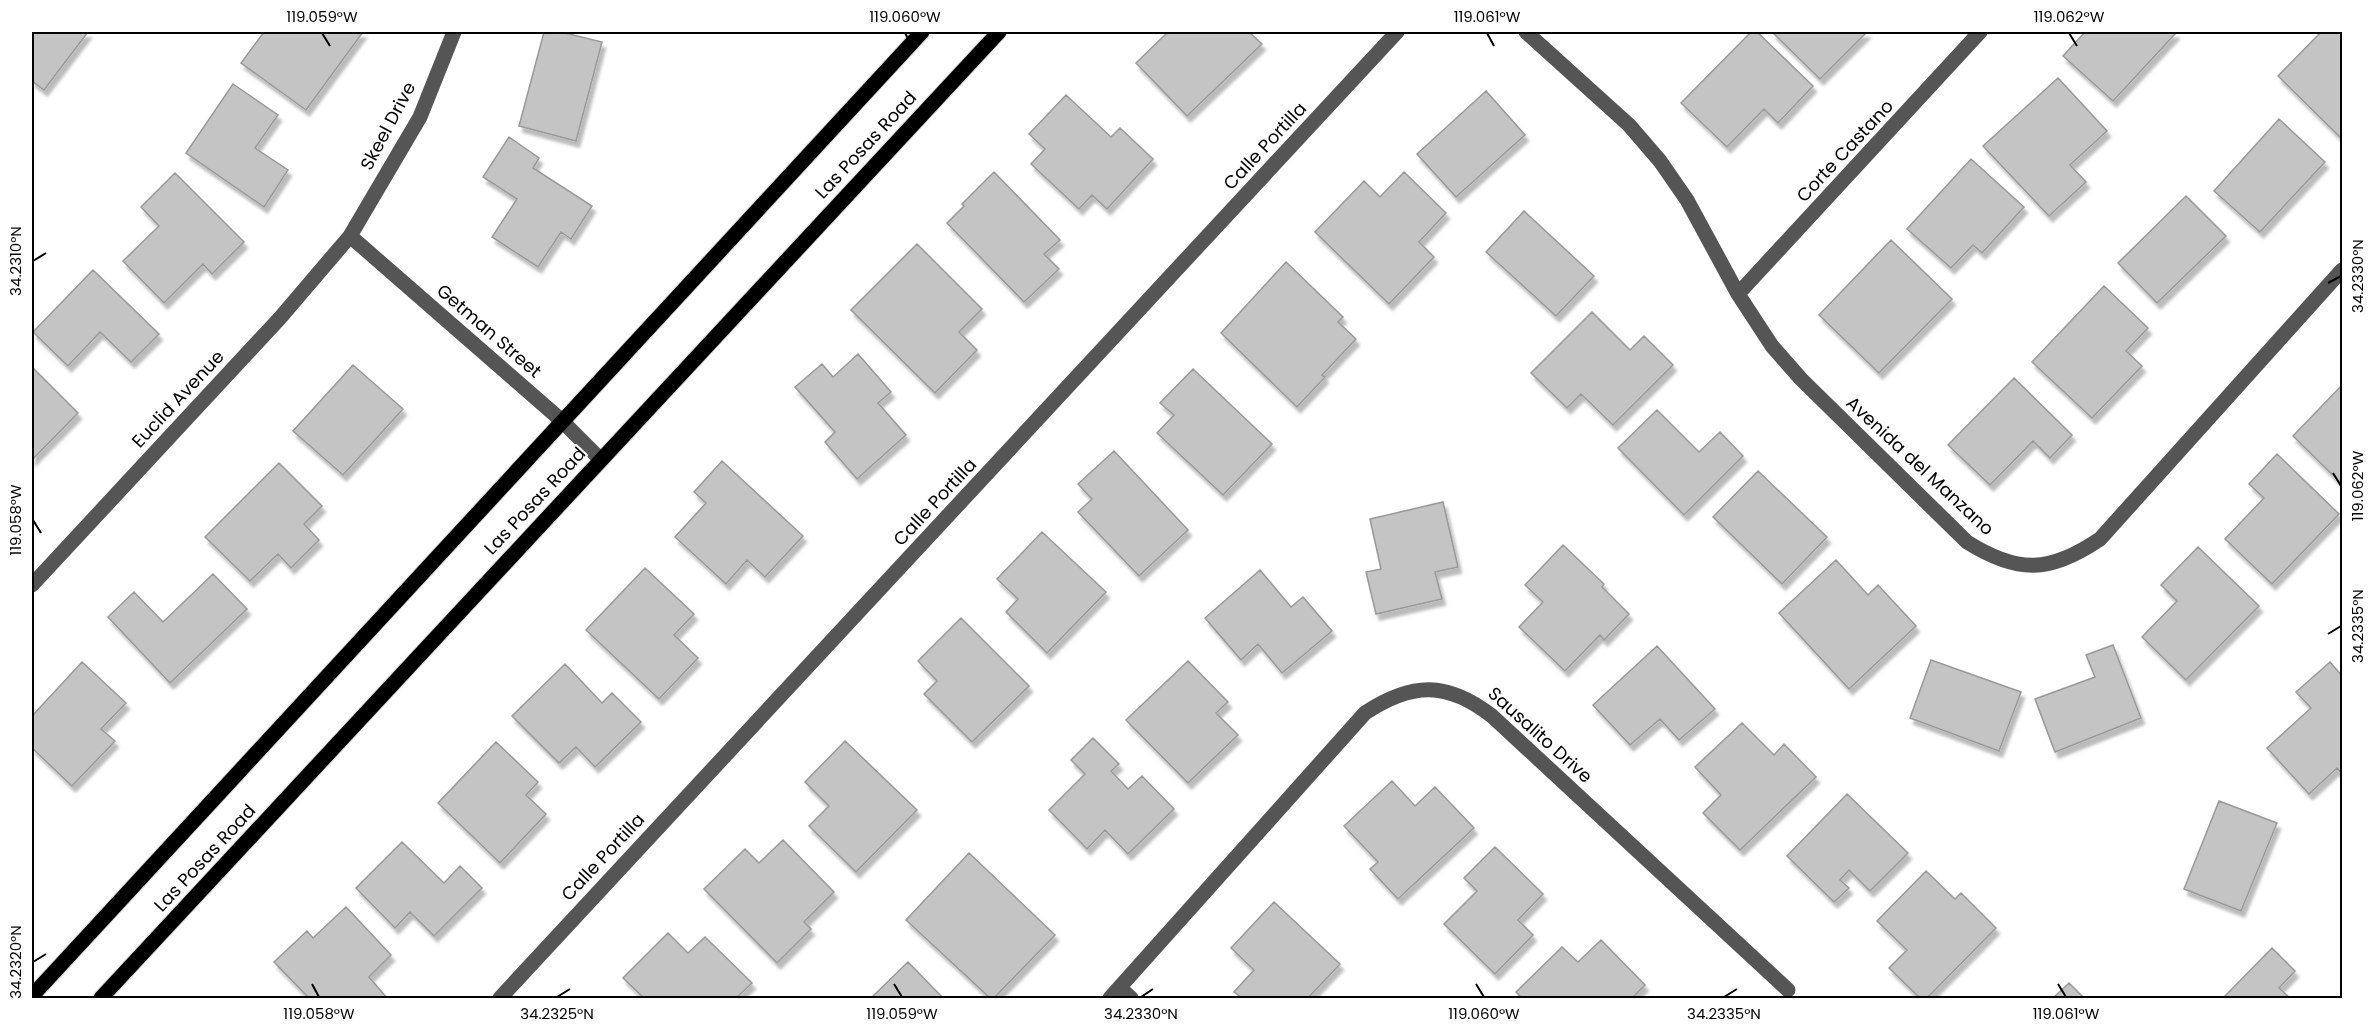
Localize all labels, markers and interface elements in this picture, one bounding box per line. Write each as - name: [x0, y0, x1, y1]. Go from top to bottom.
- text: 119.059°W: [286, 6, 358, 27]
- text: 119.060°W: [869, 6, 941, 27]
- text: 119.061°W: [1454, 6, 1521, 27]
- text: 119.062°W: [2034, 6, 2105, 27]
- street label: Skeel Drive: [354, 77, 421, 174]
- street label: Las Posas Road: [809, 85, 922, 204]
- street label: Corte Castano: [1791, 94, 1899, 207]
- street label: Calle Portilla: [1217, 96, 1312, 195]
- text: 34.2310°N: [5, 226, 26, 296]
- text: 34.2330°N: [2347, 239, 2368, 313]
- street label: Getman Street: [432, 278, 547, 383]
- street label: Euclid Avenue: [126, 344, 229, 453]
- street label: Avenida del Manzano: [1841, 390, 2000, 541]
- street label: Las Posas Road: [478, 441, 591, 560]
- text: 119.062°W: [2347, 450, 2368, 521]
- street label: Calle Portilla: [887, 452, 982, 551]
- text: 119.058°W: [5, 484, 26, 556]
- text: 34.2335°N: [2347, 589, 2368, 663]
- street label: Sausalito Drive: [1483, 681, 1598, 788]
- street label: Las Posas Road: [148, 798, 261, 917]
- street label: Calle Portilla: [555, 807, 650, 906]
- text: 34.2320°N: [5, 925, 26, 999]
- text: 119.058°W: [283, 1003, 355, 1024]
- text: 34.2325°N: [520, 1003, 594, 1024]
- text: 119.059°W: [866, 1003, 938, 1024]
- text: 34.2330°N: [1104, 1003, 1178, 1024]
- text: 119.060°W: [1448, 1003, 1520, 1024]
- text: 34.2335°N: [1687, 1003, 1761, 1024]
- text: 119.061°W: [2033, 1003, 2100, 1024]

